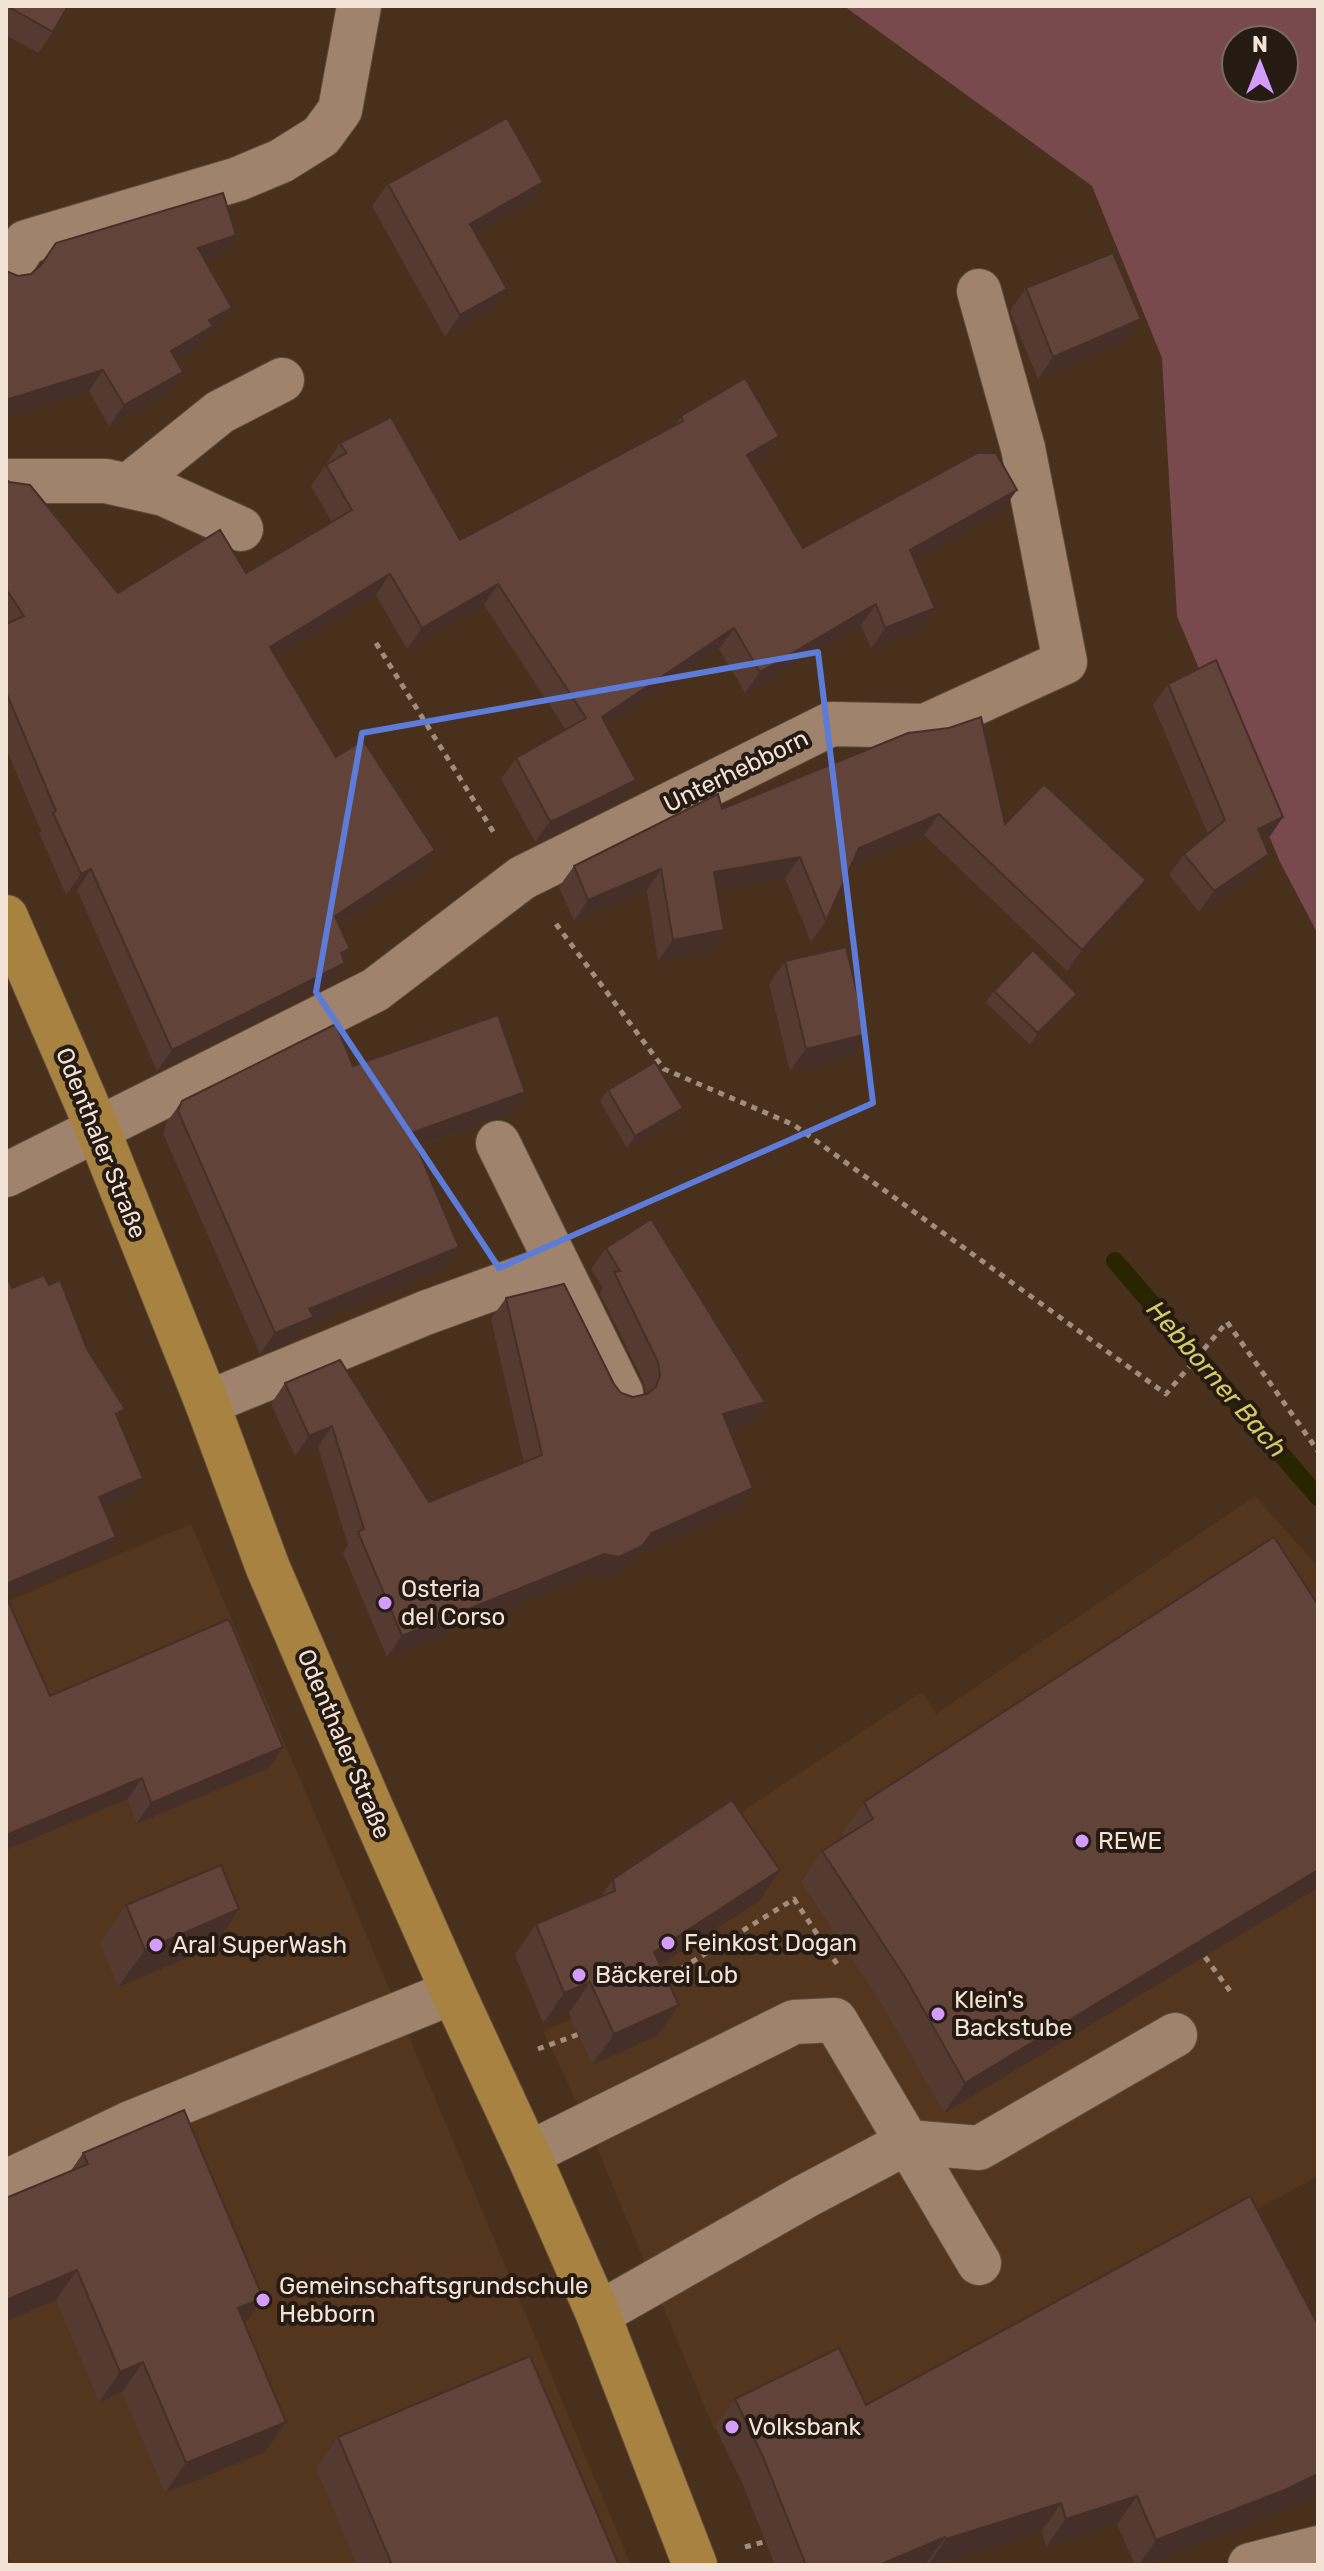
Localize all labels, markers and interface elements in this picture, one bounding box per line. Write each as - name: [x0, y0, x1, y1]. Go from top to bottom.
- north arrow: [1220, 24, 1300, 104]
- text: N: [1252, 31, 1268, 58]
- street label: Unterhebborn: [659, 724, 813, 818]
- street label: Odenthaler Straße: [50, 1043, 152, 1243]
- water label: Hebborner Bach: [1140, 1295, 1293, 1464]
- place label: Osteria del Corso: [401, 1575, 505, 1631]
- marker: Osteria del Corso: [376, 1594, 394, 1612]
- street label: Odenthaler Straße: [291, 1645, 397, 1843]
- place label: REWE: [1098, 1827, 1162, 1855]
- marker: REWE: [1073, 1832, 1091, 1850]
- place label: Feinkost Dogan: [684, 1929, 857, 1957]
- place label: Aral SuperWash: [172, 1931, 347, 1959]
- marker: Feinkost Dogan: [659, 1934, 677, 1952]
- marker: Aral SuperWash: [147, 1936, 165, 1954]
- place label: Bäckerei Lob: [595, 1961, 738, 1989]
- marker: Bäckerei Lob: [570, 1966, 588, 1984]
- place label: Klein's Backstube: [954, 1986, 1072, 2042]
- marker: Klein's Backstube: [929, 2005, 947, 2023]
- place label: Gemeinschaftsgrundschule Hebborn: [279, 2272, 589, 2328]
- marker: Gemeinschaftsgrundschule Hebborn: [254, 2291, 272, 2309]
- place label: Volksbank: [748, 2413, 862, 2441]
- marker: Volksbank: [723, 2418, 741, 2436]

